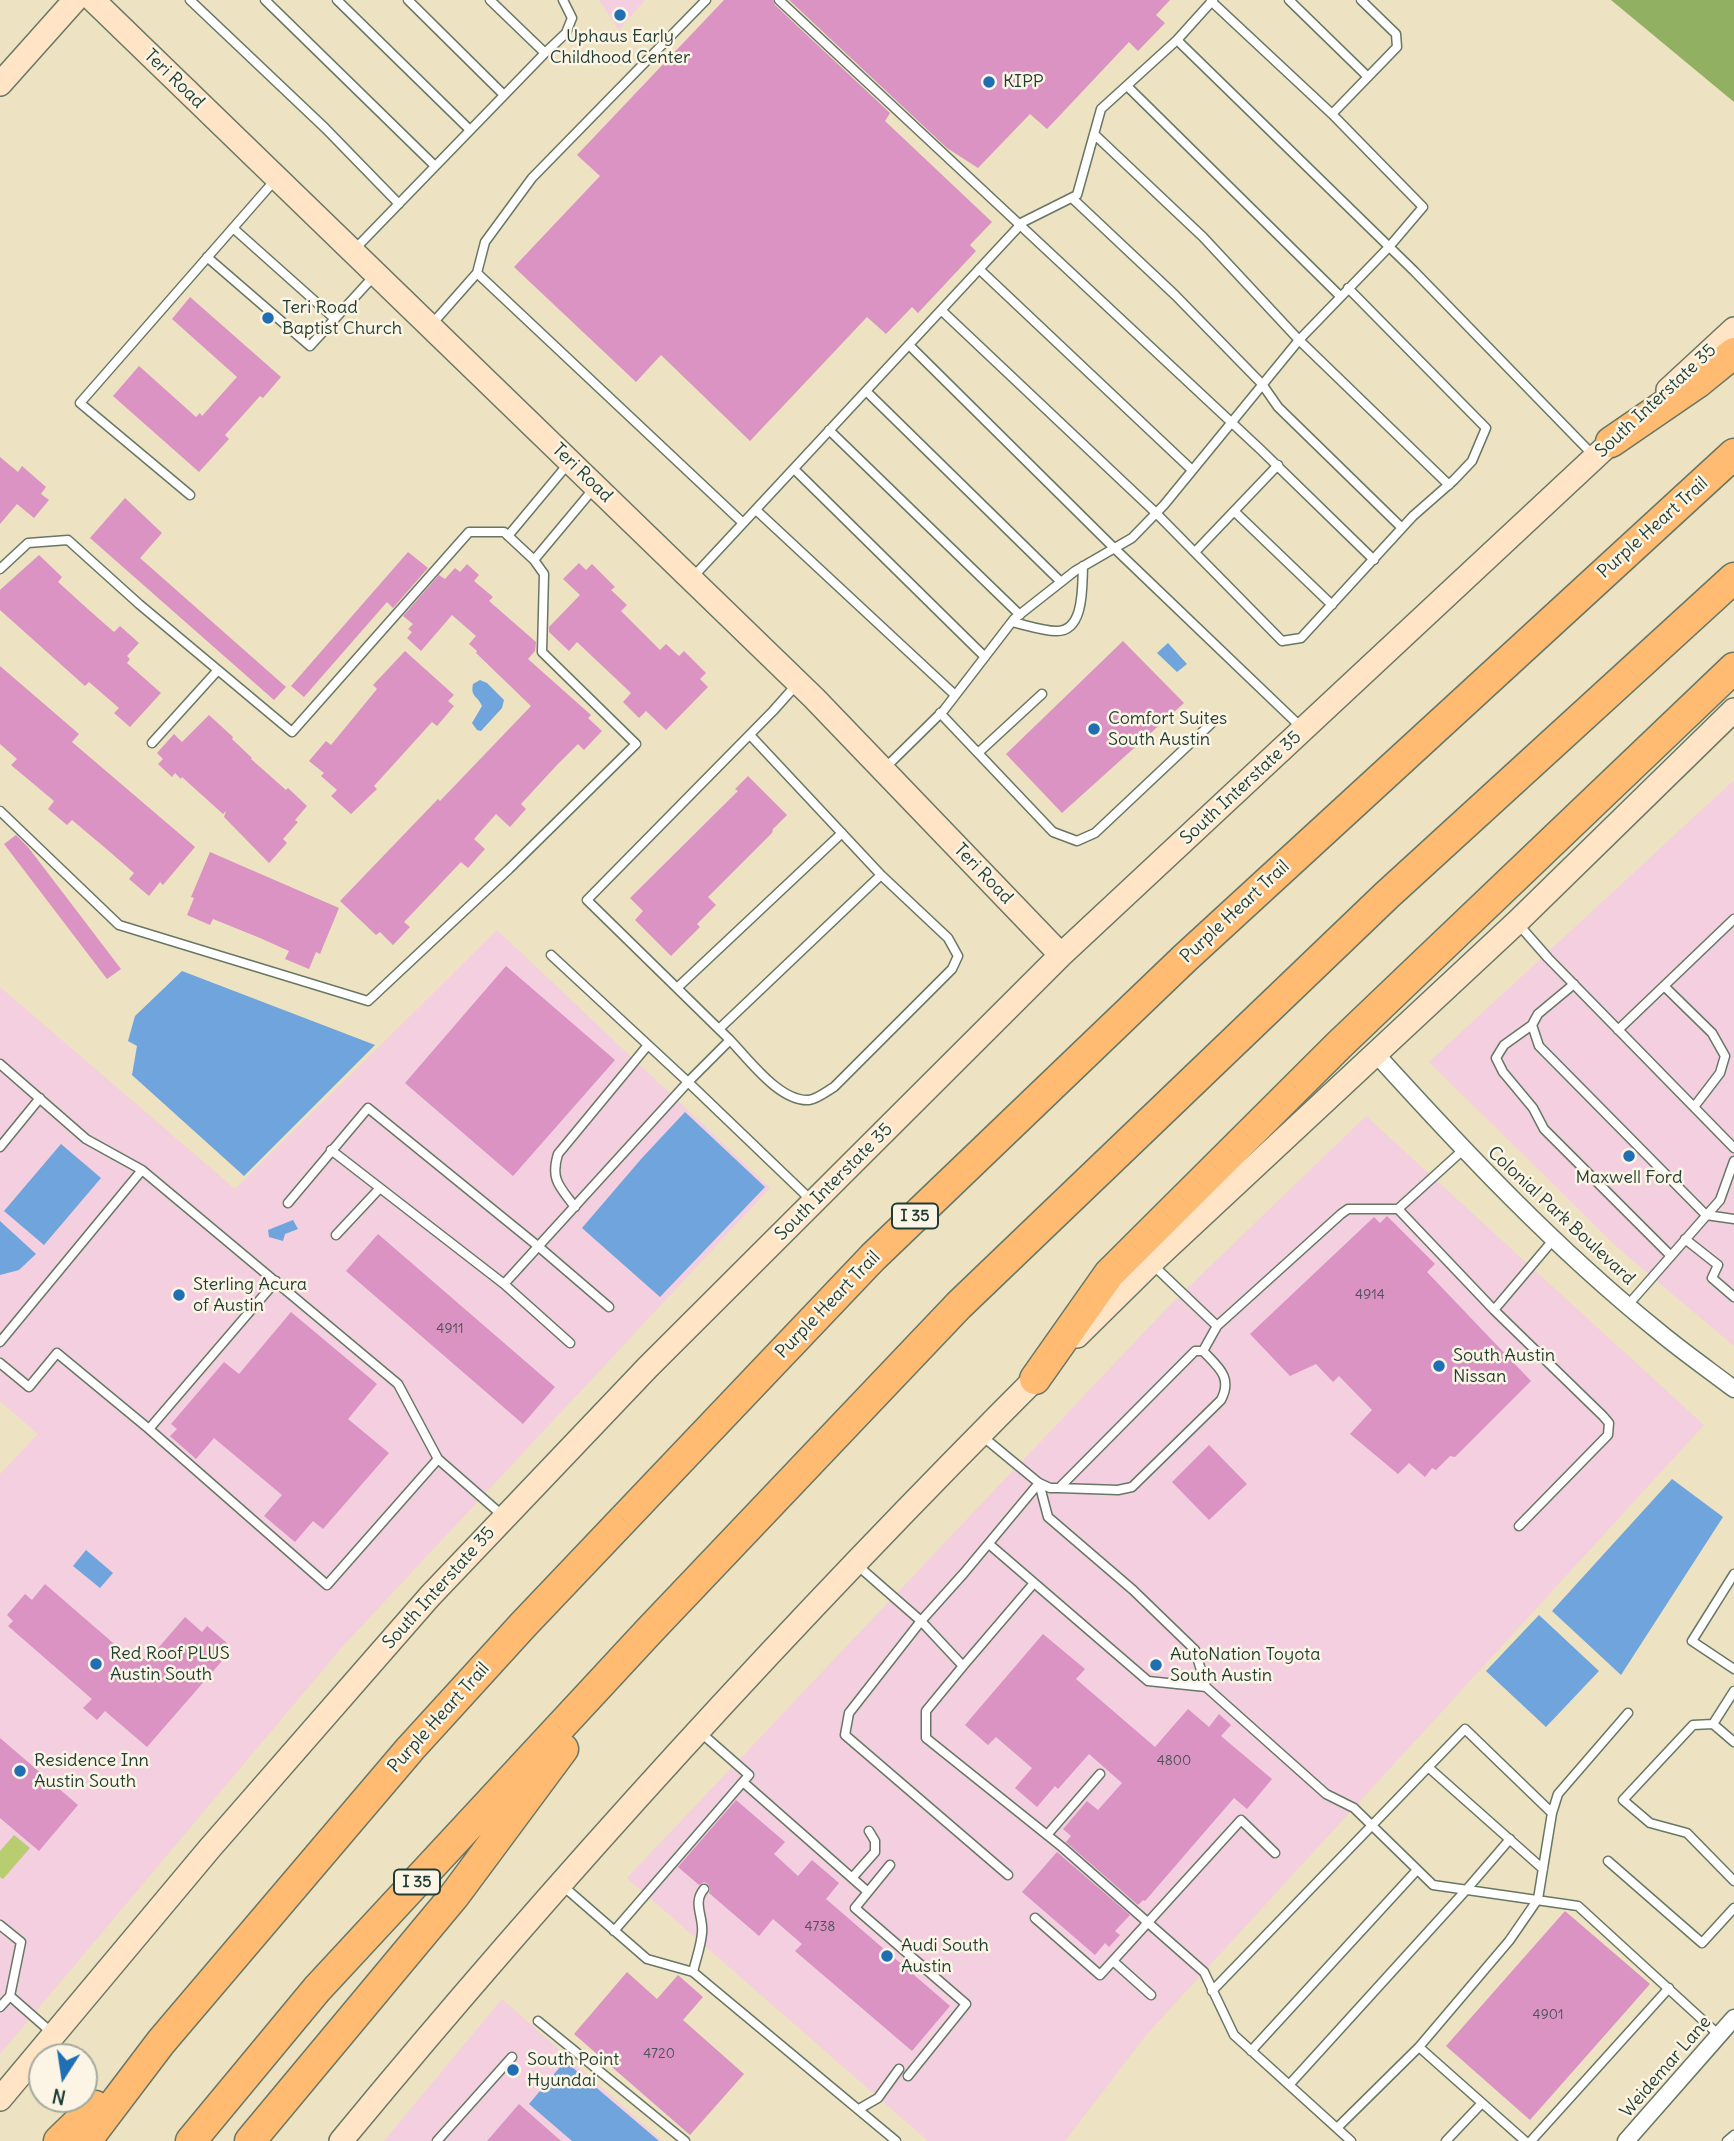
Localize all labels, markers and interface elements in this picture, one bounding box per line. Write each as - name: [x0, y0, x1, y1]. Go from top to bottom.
- marker: Uphaus Early Childhood Center: [612, 7, 628, 23]
- place label: Uphaus Early Childhood Center: [550, 26, 690, 68]
- street label: Teri Road: [139, 45, 209, 113]
- place label: KIPP: [1003, 71, 1044, 93]
- marker: KIPP: [981, 74, 997, 90]
- place label: Teri Road Baptist Church: [282, 297, 402, 340]
- marker: Teri Road Baptist Church: [260, 310, 276, 326]
- street label: South Interstate 35: [1591, 339, 1721, 463]
- street label: Teri Road: [547, 439, 617, 507]
- street label: Purple Heart Trail: [1593, 473, 1713, 583]
- place label: Comfort Suites South Austin: [1108, 708, 1227, 750]
- marker: Comfort Suites South Austin: [1086, 721, 1102, 737]
- street label: South Interstate 35: [1176, 726, 1306, 850]
- street label: Teri Road: [949, 839, 1017, 909]
- street label: Purple Heart Trail: [1176, 856, 1294, 968]
- street label: South Interstate 35: [771, 1119, 897, 1245]
- street label: Colonial Park Boulevard: [1483, 1142, 1639, 1290]
- marker: Maxwell Ford: [1621, 1148, 1637, 1164]
- place label: Maxwell Ford: [1575, 1167, 1683, 1189]
- road number: I 35: [892, 1204, 938, 1228]
- street label: Purple Heart Trail: [771, 1247, 885, 1363]
- place label: Sterling Acura of Austin: [193, 1274, 307, 1316]
- marker: Sterling Acura of Austin: [171, 1287, 187, 1303]
- house number: 4914: [1355, 1287, 1385, 1303]
- house number: 4911: [436, 1321, 464, 1337]
- place label: South Austin Nissan: [1453, 1345, 1555, 1388]
- marker: South Austin Nissan: [1431, 1358, 1447, 1374]
- street label: South Interstate 35: [378, 1522, 500, 1654]
- place label: Red Roof PLUS Austin South: [110, 1643, 230, 1686]
- place label: AutoNation Toyota South Austin: [1170, 1644, 1320, 1686]
- marker: Red Roof PLUS Austin South: [88, 1656, 104, 1672]
- marker: AutoNation Toyota South Austin: [1148, 1657, 1164, 1673]
- street label: Purple Heart Trail: [384, 1658, 494, 1778]
- place label: Residence Inn Austin South: [34, 1750, 149, 1792]
- house number: 4800: [1157, 1753, 1191, 1769]
- marker: Residence Inn Austin South: [12, 1763, 28, 1779]
- road number: I 35: [394, 1870, 440, 1894]
- house number: 4738: [805, 1919, 835, 1935]
- place label: Audi South Austin: [901, 1935, 989, 1978]
- marker: Audi South Austin: [879, 1948, 895, 1964]
- house number: 4901: [1533, 2007, 1563, 2023]
- street label: Weidemar Lane: [1616, 2012, 1716, 2122]
- north arrow: [28, 2043, 98, 2113]
- house number: 4720: [643, 2046, 675, 2062]
- place label: South Point Hyundai: [527, 2049, 619, 2092]
- marker: South Point Hyundai: [505, 2062, 521, 2078]
- text: N: [50, 2083, 68, 2110]

